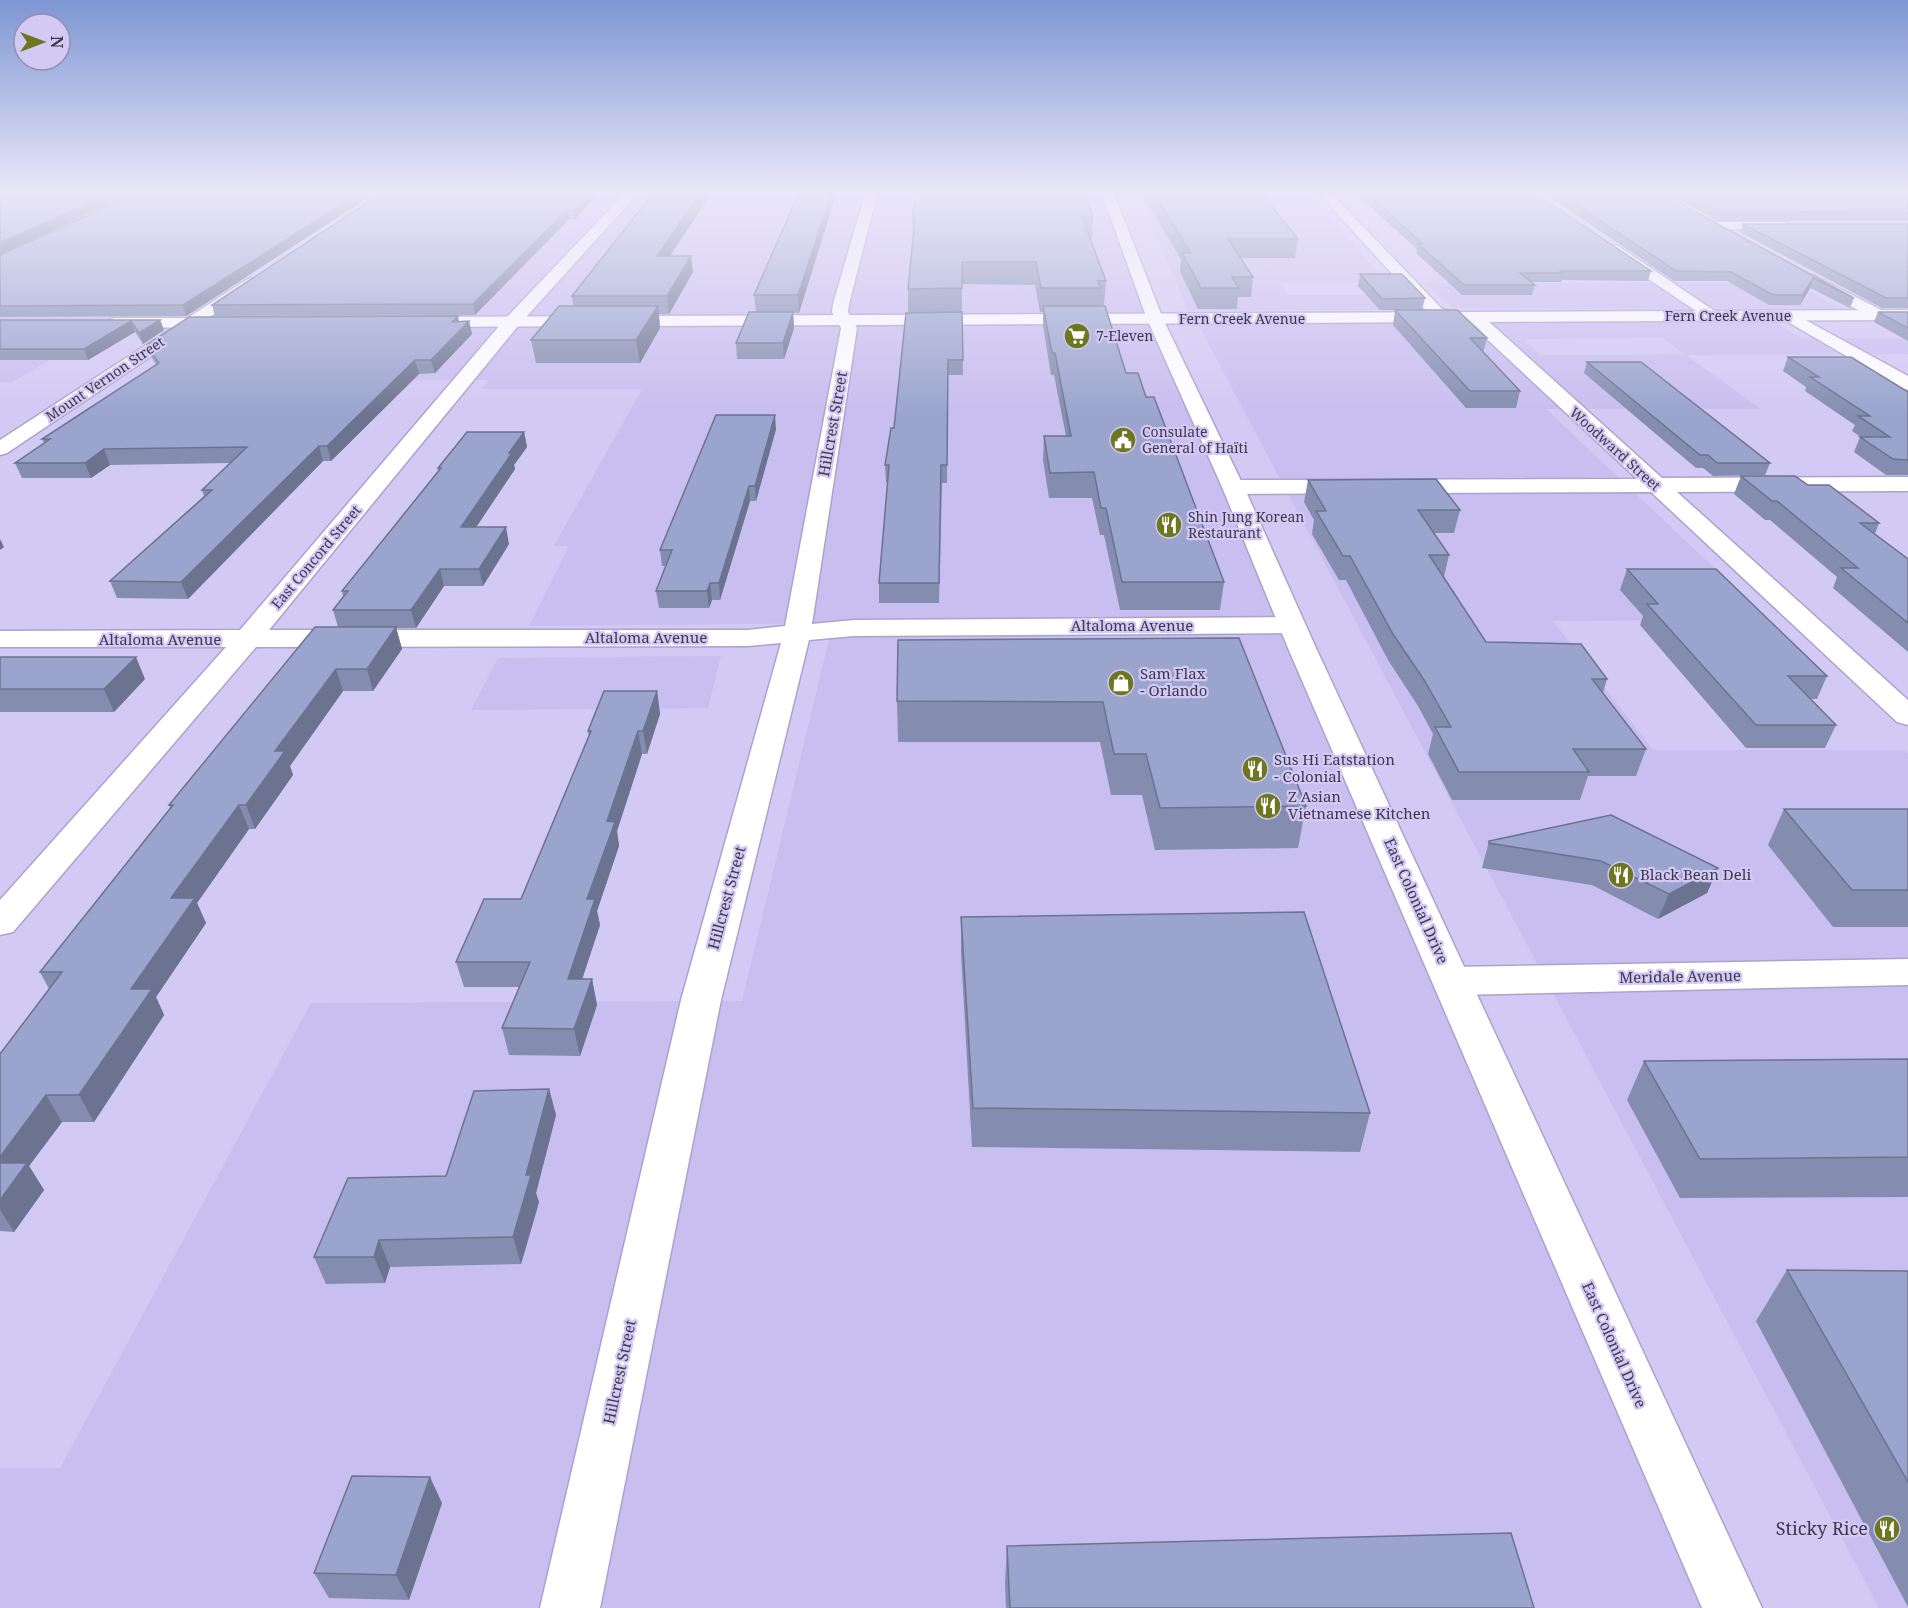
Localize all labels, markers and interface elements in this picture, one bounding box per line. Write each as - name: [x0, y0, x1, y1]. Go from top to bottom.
- north arrow: [12, 12, 72, 72]
- text: N: [46, 36, 68, 49]
- street label: Fern Creek Avenue: [1665, 306, 1791, 325]
- street label: Fern Creek Avenue: [1179, 309, 1305, 328]
- supermarket icon: 7-Eleven: [1062, 321, 1092, 351]
- place label: 7-Eleven: [1096, 326, 1153, 345]
- street label: Mount Vernon Street: [42, 332, 168, 425]
- street label: Hillcrest Street: [813, 370, 851, 478]
- street label: Woodward Street: [1566, 403, 1665, 495]
- place label: Consulate General of Haïti: [1142, 422, 1248, 457]
- public building icon: Consulate General of Haïti: [1108, 425, 1138, 455]
- street label: East Concord Street: [267, 501, 365, 613]
- place label: Shin Jung Korean Restaurant: [1188, 507, 1304, 542]
- restaurant icon: Shin Jung Korean Restaurant: [1154, 510, 1184, 540]
- street label: Altaloma Avenue: [1071, 615, 1193, 635]
- street label: Altaloma Avenue: [585, 627, 707, 647]
- street label: Altaloma Avenue: [99, 629, 221, 649]
- place label: Sam Flax - Orlando: [1140, 663, 1207, 700]
- shop icon: Sam Flax - Orlando: [1106, 668, 1136, 698]
- place label: Sus Hi Eatstation - Colonial: [1274, 749, 1395, 786]
- restaurant icon: Sus Hi Eatstation - Colonial: [1240, 754, 1270, 784]
- place label: Z Asian Vietnamese Kitchen: [1288, 786, 1431, 823]
- restaurant icon: Z Asian Vietnamese Kitchen: [1253, 791, 1283, 821]
- street label: East Colonial Drive: [1380, 834, 1454, 967]
- street label: Hillcrest Street: [703, 844, 749, 952]
- restaurant icon: Black Bean Deli: [1606, 860, 1636, 890]
- place label: Black Bean Deli: [1640, 864, 1751, 884]
- street label: Meridale Avenue: [1619, 965, 1741, 987]
- street label: East Colonial Drive: [1578, 1278, 1652, 1411]
- street label: Hillcrest Street: [598, 1318, 640, 1426]
- restaurant icon: Sticky Rice: [1872, 1514, 1902, 1544]
- place label: Sticky Rice: [1776, 1516, 1868, 1540]

